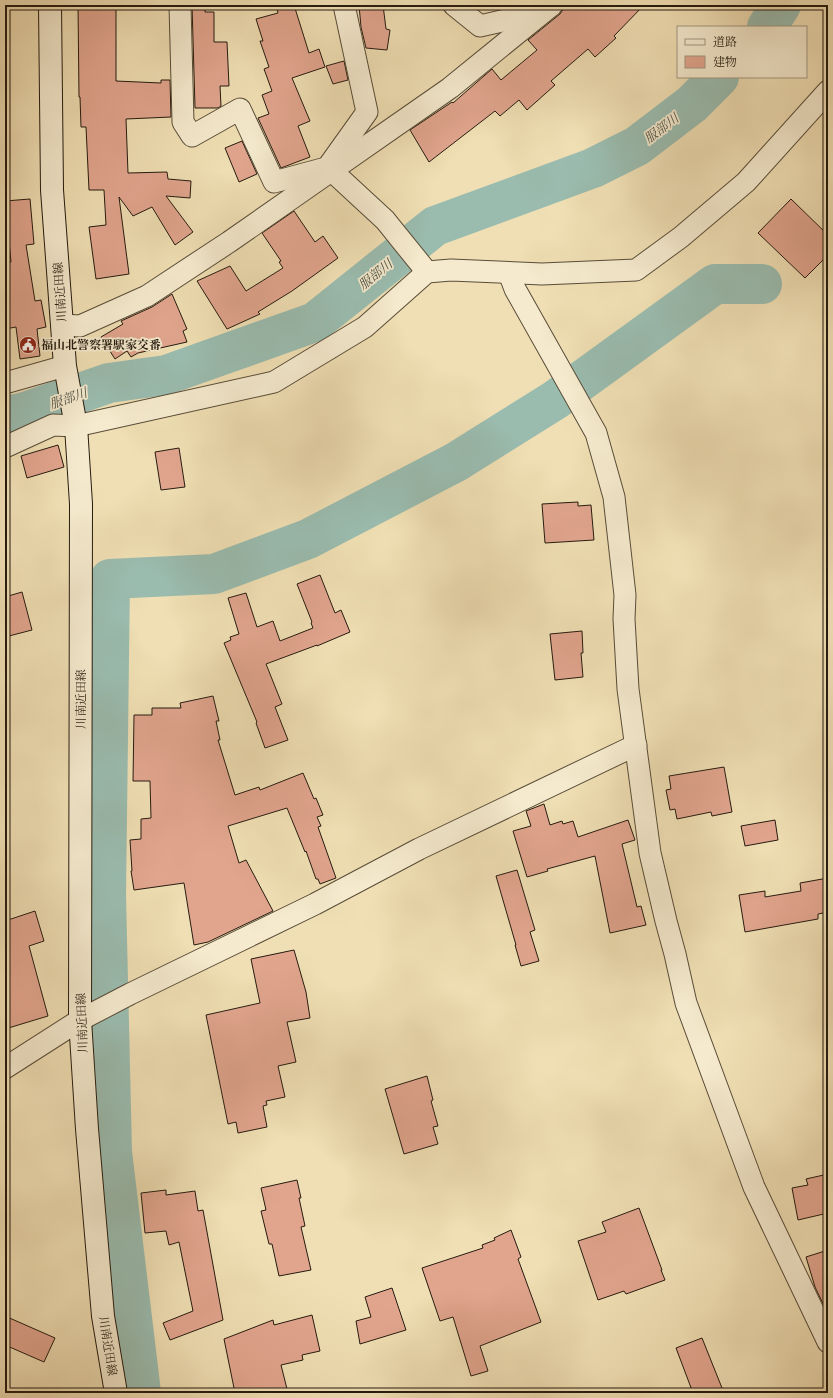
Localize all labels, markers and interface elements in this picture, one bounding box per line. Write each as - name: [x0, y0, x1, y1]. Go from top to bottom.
- legend: [677, 26, 807, 78]
- text: 道路: [713, 35, 737, 49]
- text: 建物: [713, 55, 737, 69]
- water label: 服部川: [642, 110, 683, 146]
- water label: 服部川: [356, 256, 397, 292]
- street label: 川南近田線: [51, 262, 69, 322]
- public building icon: 福山北警察署駅家交番: [18, 335, 38, 355]
- place label: 福山北警察署駅家交番: [41, 338, 161, 352]
- water label: 服部川: [48, 385, 91, 412]
- street label: 川南近田線: [74, 669, 88, 729]
- street label: 川南近田線: [74, 993, 90, 1053]
- street label: 川南近田線: [96, 1315, 120, 1377]

